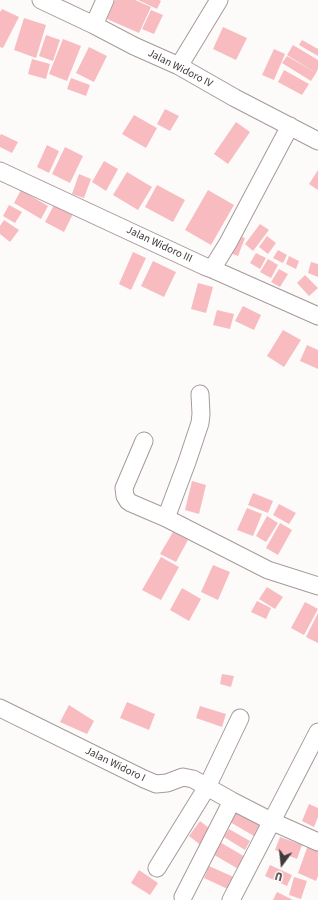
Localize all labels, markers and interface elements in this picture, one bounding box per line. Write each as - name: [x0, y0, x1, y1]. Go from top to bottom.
- street label: Jalan Widoro IV: [145, 47, 215, 91]
- street label: Jalan Widoro III: [124, 224, 194, 266]
- street label: Jalan Widoro I: [83, 745, 147, 785]
- north arrow: [262, 844, 302, 884]
- text: U: [273, 868, 284, 884]

